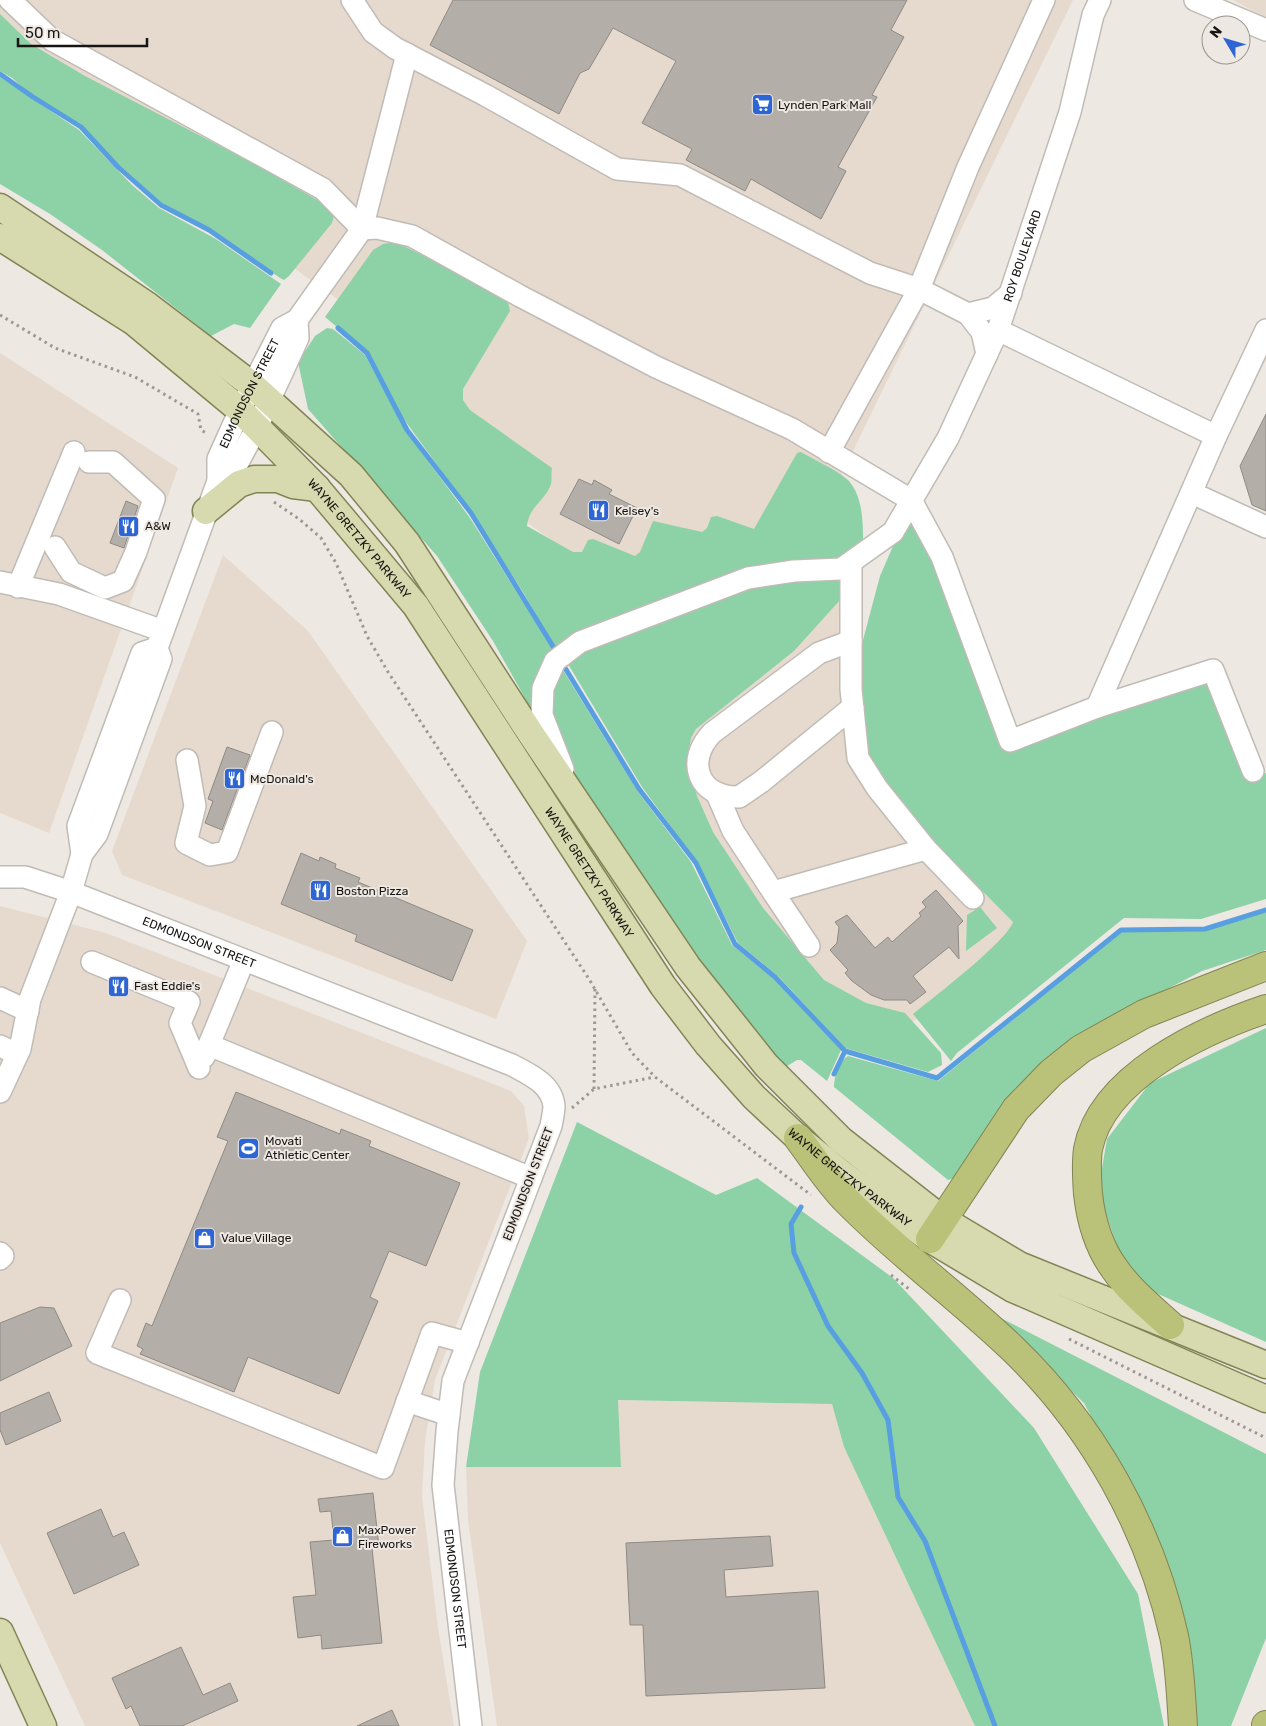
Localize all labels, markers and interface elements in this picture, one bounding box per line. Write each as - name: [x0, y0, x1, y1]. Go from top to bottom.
- scale bar: [18, 15, 146, 47]
- north arrow: [1201, 15, 1251, 65]
- text: N: [1206, 23, 1226, 42]
- text: 50 m: [25, 24, 60, 42]
- supermarket icon: Lynden Park Mall: [750, 93, 774, 117]
- place label: Lynden Park Mall: [778, 98, 871, 112]
- street label: ROY BOULEVARD: [1001, 208, 1044, 304]
- street label: EDMONDSON STREET: [217, 336, 282, 451]
- street label: WAYNE GRETZKY PARKWAY: [305, 476, 414, 602]
- restaurant icon: Kelsey's: [587, 499, 611, 523]
- place label: Kelsey's: [615, 504, 659, 518]
- restaurant icon: A&W: [117, 514, 141, 538]
- place label: A&W: [145, 519, 171, 533]
- restaurant icon: McDonald's: [222, 767, 246, 791]
- place label: McDonald's: [250, 772, 314, 786]
- street label: WAYNE GRETZKY PARKWAY: [542, 805, 637, 941]
- restaurant icon: Boston Pizza: [308, 879, 332, 903]
- place label: Boston Pizza: [336, 884, 408, 898]
- street label: EDMONDSON STREET: [140, 914, 258, 971]
- restaurant icon: Fast Eddie's: [106, 974, 130, 998]
- place label: Fast Eddie's: [134, 979, 200, 993]
- street label: EDMONDSON STREET: [500, 1125, 556, 1243]
- street label: WAYNE GRETZKY PARKWAY: [785, 1125, 914, 1230]
- place label: Movati Athletic Center: [265, 1134, 350, 1162]
- sports icon: Movati Athletic Center: [237, 1136, 261, 1160]
- shop icon: Value Village: [193, 1226, 217, 1250]
- place label: Value Village: [221, 1231, 292, 1245]
- place label: MaxPower Fireworks: [358, 1523, 416, 1551]
- shop icon: MaxPower Fireworks: [330, 1525, 354, 1549]
- street label: EDMONDSON STREET: [441, 1528, 469, 1650]

